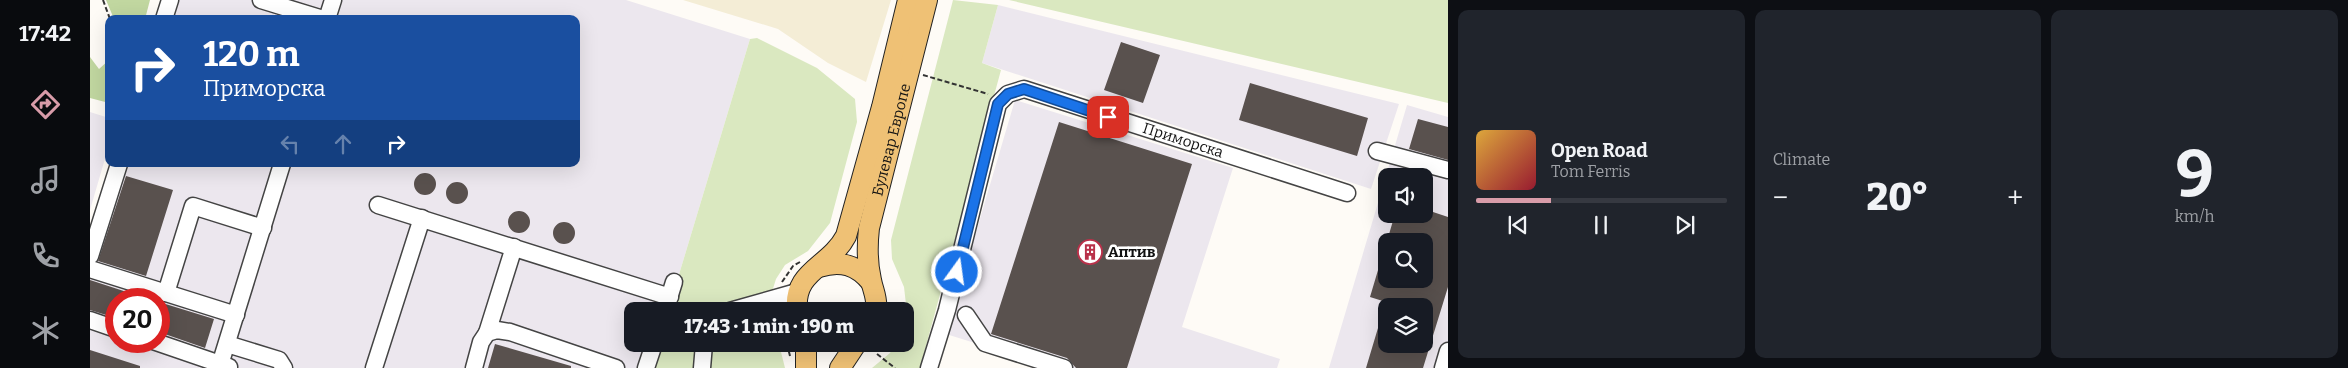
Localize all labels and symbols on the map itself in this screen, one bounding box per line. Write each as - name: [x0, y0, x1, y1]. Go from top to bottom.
- street label: Булевар Европе: [869, 82, 914, 198]
- pin: [1087, 96, 1129, 138]
- street label: Приморска: [1141, 119, 1226, 162]
- building icon: Аптив: [1077, 239, 1103, 265]
- place label: Аптив: [1108, 243, 1156, 261]
- position arrow: [930, 245, 982, 297]
- speed limit sign: 20: [105, 288, 170, 353]

